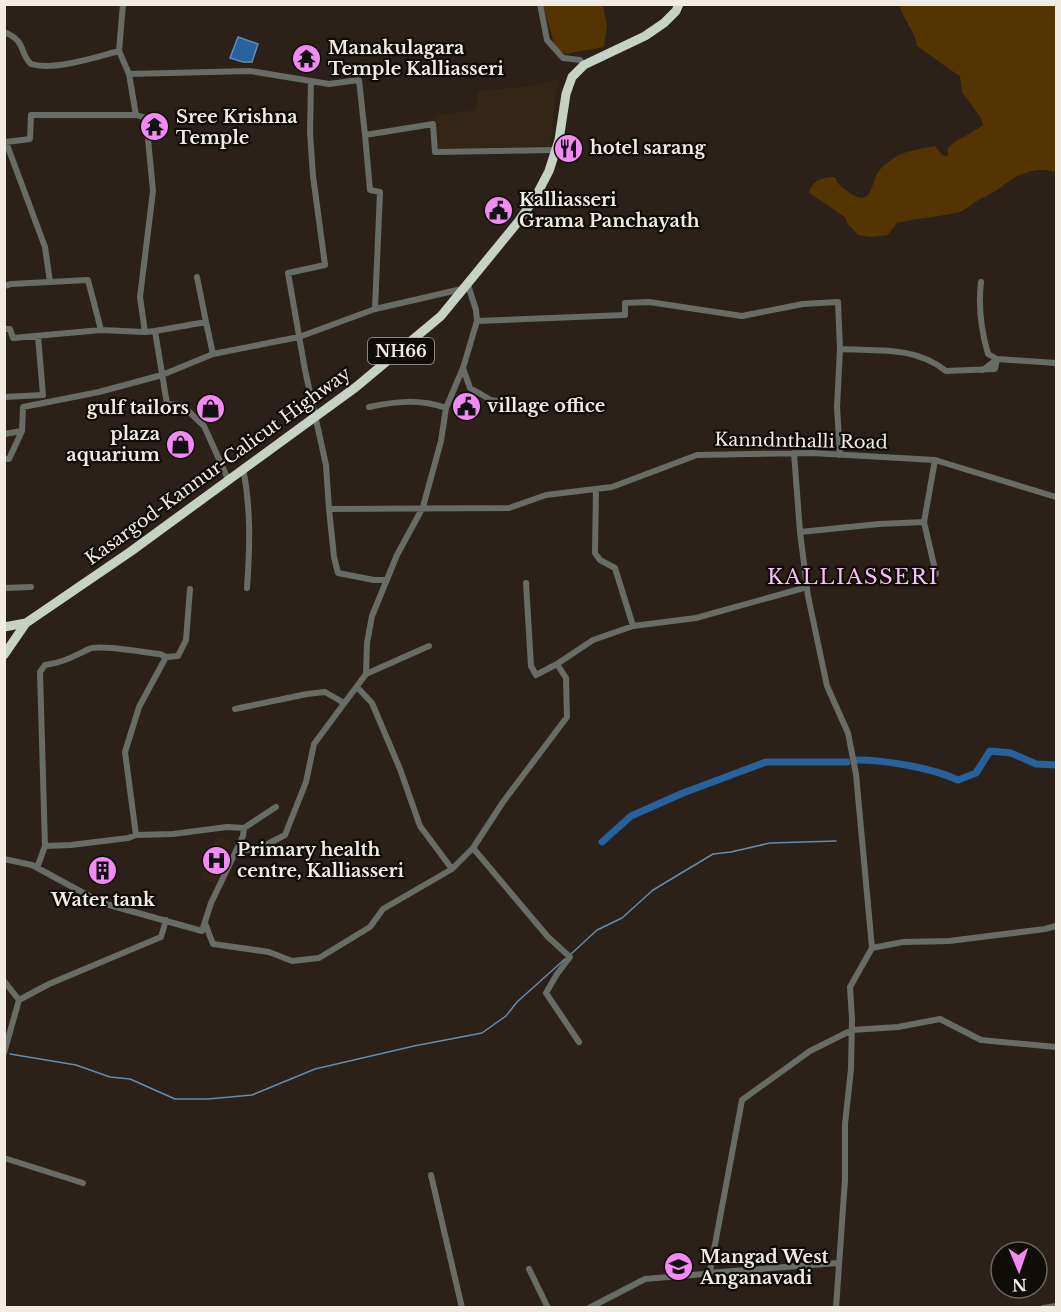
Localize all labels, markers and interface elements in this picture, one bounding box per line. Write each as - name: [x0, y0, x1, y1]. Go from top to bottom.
- place label: Manakulagara Temple Kalliasseri: [328, 37, 504, 80]
- temple icon: Manakulagara Temple Kalliasseri: [291, 42, 323, 74]
- place label: Sree Krishna Temple: [176, 106, 298, 149]
- temple icon: Sree Krishna Temple: [139, 111, 171, 143]
- restaurant icon: hotel sarang: [553, 132, 585, 164]
- place label: hotel sarang: [590, 137, 706, 159]
- place label: Kalliasseri Grama Panchayath: [519, 189, 700, 232]
- public building icon: Kalliasseri Grama Panchayath: [482, 194, 514, 226]
- road number: NH66: [368, 338, 434, 364]
- street label: Kasargod-Kannur-Calicut Highway: [81, 362, 355, 570]
- public building icon: village office: [450, 390, 482, 422]
- shop icon: gulf tailors: [194, 392, 226, 424]
- place label: village office: [487, 395, 605, 417]
- place label: gulf tailors: [87, 397, 189, 419]
- place label: plaza aquarium: [66, 423, 161, 466]
- shop icon: plaza aquarium: [165, 428, 197, 460]
- street label: Kanndnthalli Road: [714, 428, 888, 454]
- district label: KALLIASSERI: [767, 564, 939, 590]
- place label: Primary health centre, Kalliasseri: [237, 839, 405, 882]
- hospital icon: Primary health centre, Kalliasseri: [200, 844, 232, 876]
- building icon: Water tank: [87, 855, 119, 887]
- place label: Water tank: [50, 889, 156, 911]
- north arrow: [989, 1240, 1049, 1300]
- place label: Mangad West Anganavadi: [699, 1246, 829, 1289]
- school or university icon: Mangad West Anganavadi: [663, 1251, 695, 1283]
- text: N: [1012, 1275, 1027, 1295]

